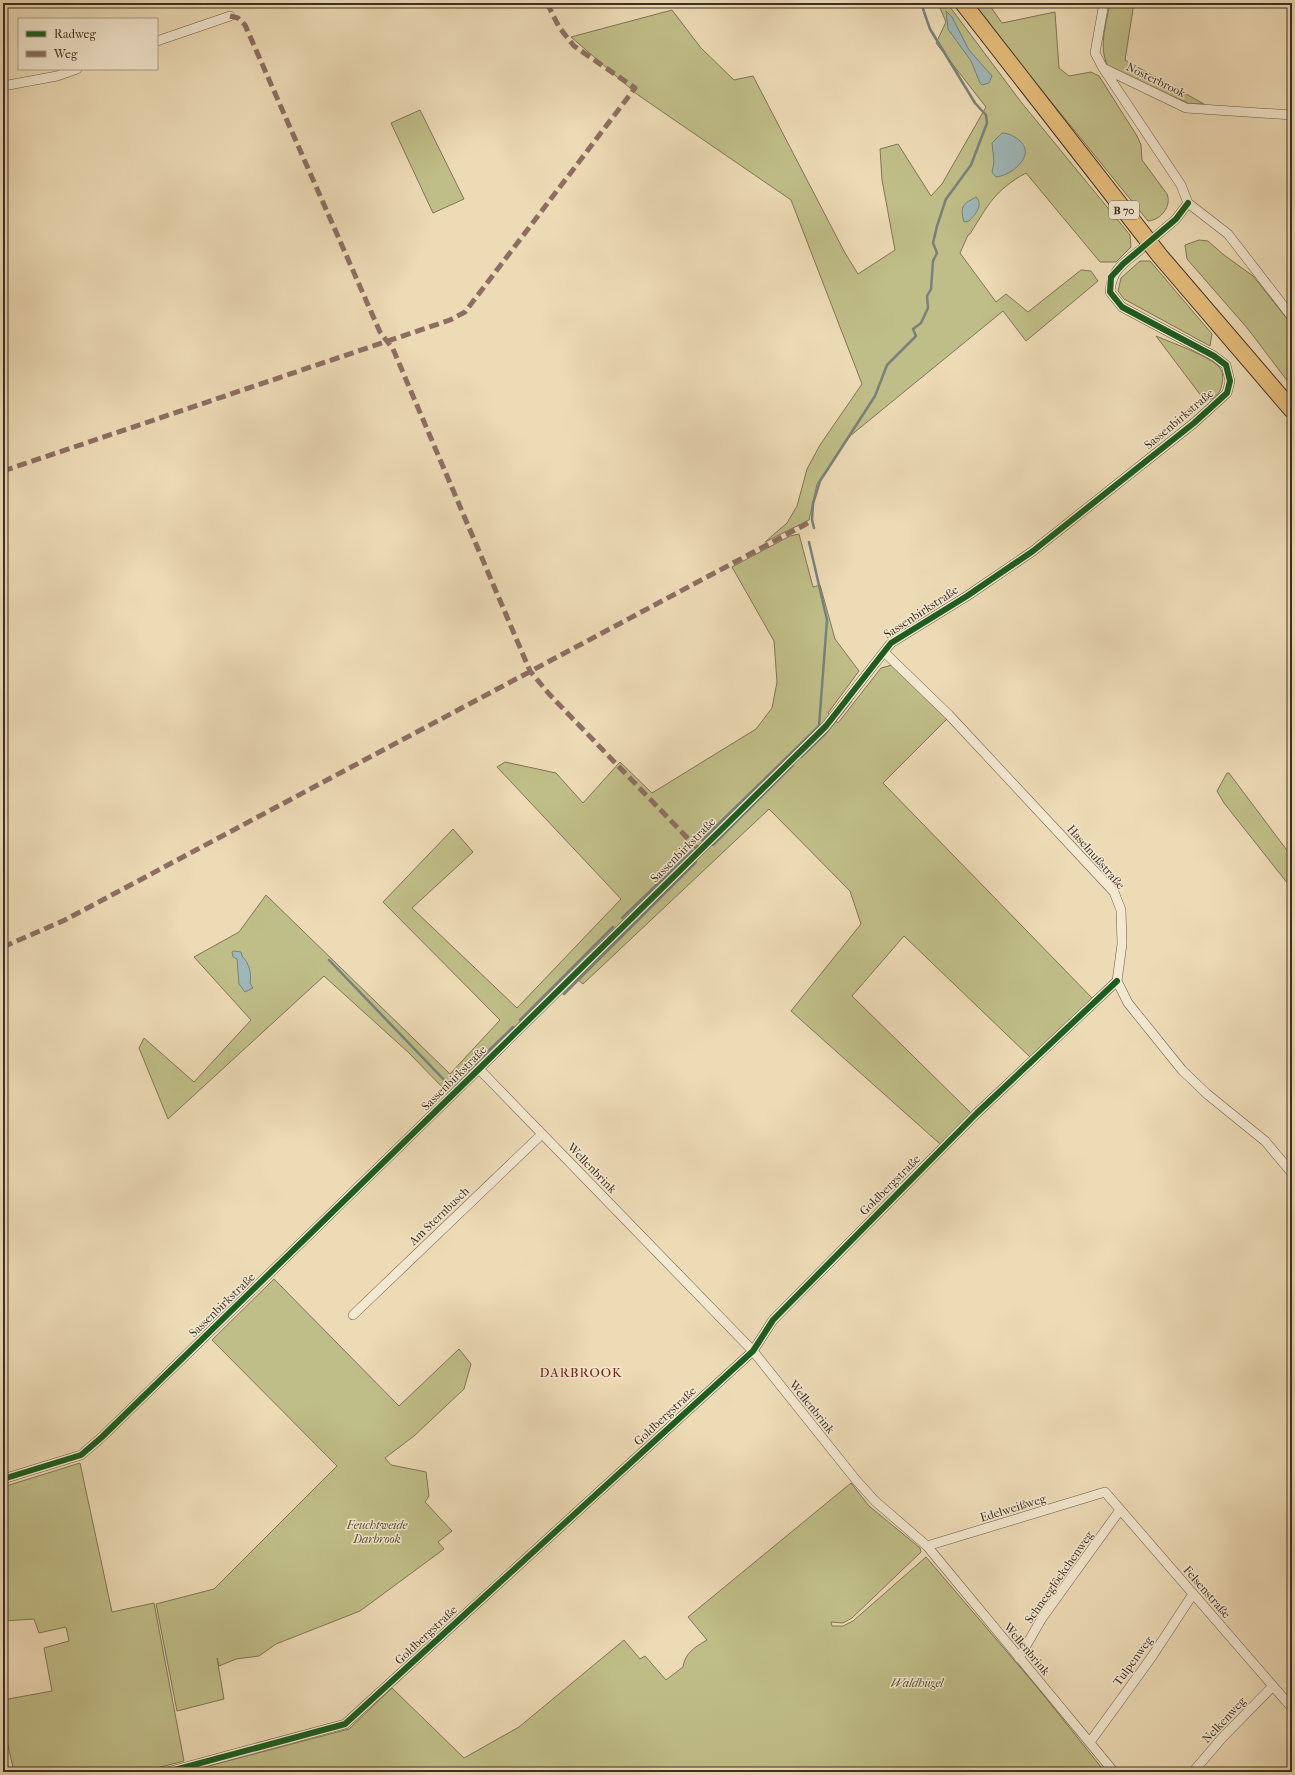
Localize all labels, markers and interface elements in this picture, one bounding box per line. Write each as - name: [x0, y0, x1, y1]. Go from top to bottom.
- legend: [18, 18, 158, 70]
- text: Radweg: [54, 27, 97, 41]
- text: Weg: [53, 47, 78, 61]
- street label: Nosterbrook: [1124, 60, 1189, 101]
- road number: B 70: [1109, 201, 1139, 219]
- street label: Sassenbirkstraße: [1141, 386, 1217, 452]
- street label: Sassenbirkstraße: [881, 583, 961, 641]
- street label: Sassenbirkstraße: [648, 815, 718, 885]
- street label: Haselnußstraße: [1064, 822, 1128, 892]
- street label: Sassenbirkstraße: [419, 1043, 489, 1113]
- street label: Wellenbrink: [564, 1139, 620, 1197]
- street label: Goldbergstraße: [857, 1152, 923, 1218]
- street label: Am Sternbusch: [405, 1184, 472, 1249]
- street label: Sassenbirkstraße: [186, 1270, 258, 1340]
- district label: DARBROOK: [540, 1365, 622, 1380]
- street label: Wellenbrink: [786, 1377, 838, 1437]
- street label: Goldbergstraße: [631, 1384, 699, 1448]
- street label: Edelweißweg: [978, 1491, 1048, 1525]
- park label: Feuchtweide Darbrook: [346, 1518, 408, 1546]
- street label: Schneeglöckchenweg: [1022, 1528, 1097, 1626]
- street label: Felsenstraße: [1180, 1563, 1234, 1621]
- street label: Goldbergstraße: [392, 1603, 460, 1667]
- street label: Wellenbrink: [1000, 1619, 1054, 1679]
- street label: Tulpenweg: [1110, 1633, 1156, 1689]
- park label: Waldhügel: [891, 1676, 945, 1690]
- street label: Nelkenweg: [1199, 1694, 1249, 1746]

